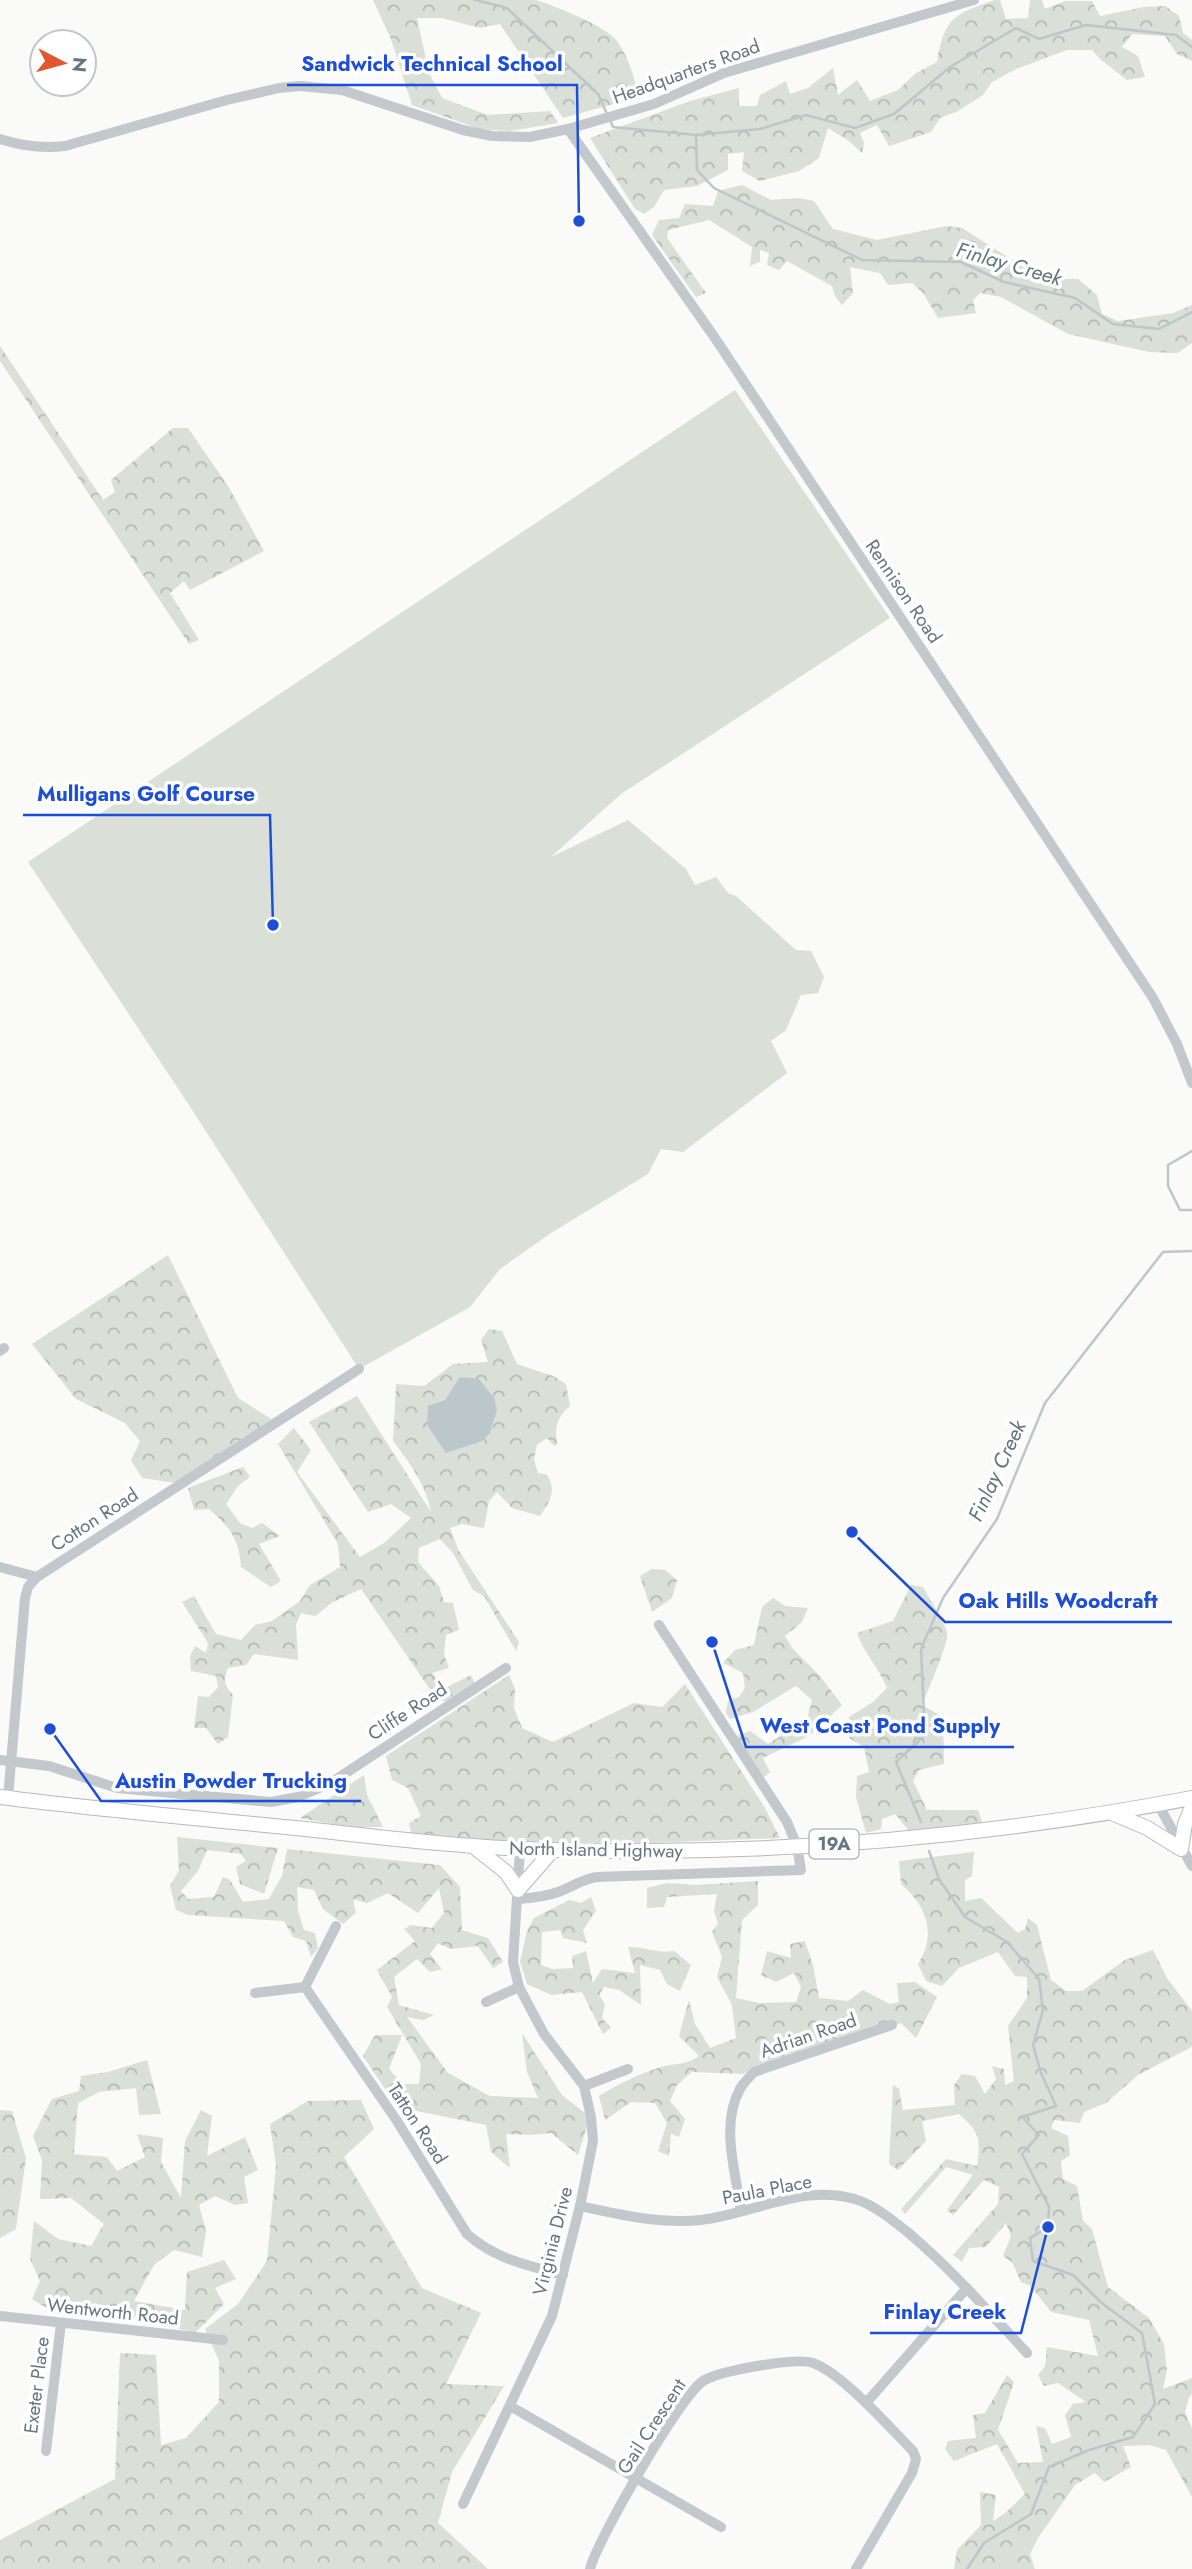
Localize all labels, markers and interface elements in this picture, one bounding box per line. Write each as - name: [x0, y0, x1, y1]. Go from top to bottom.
- north arrow: [28, 28, 98, 98]
- street label: Headquarters Road: [609, 32, 764, 111]
- callout: Sandwick Technical School: [287, 43, 577, 85]
- text: Sandwick Technical School: [301, 49, 563, 79]
- text: N: [65, 56, 94, 74]
- water label: Finlay Creek: [953, 235, 1066, 294]
- street label: Rennison Road: [859, 534, 948, 649]
- callout: Mulligans Golf Course: [23, 773, 270, 815]
- text: Mulligans Golf Course: [37, 779, 255, 809]
- water label: Finlay Creek: [961, 1415, 1034, 1526]
- street label: Cotton Road: [45, 1481, 143, 1558]
- callout: Oak Hills Woodcraft: [945, 1580, 1172, 1622]
- text: Oak Hills Woodcraft: [958, 1586, 1158, 1616]
- street label: Cliffe Road: [362, 1676, 452, 1747]
- callout: West Coast Pond Supply: [746, 1705, 1014, 1747]
- text: West Coast Pond Supply: [760, 1711, 1001, 1741]
- callout: Austin Powder Trucking: [101, 1759, 361, 1801]
- text: Austin Powder Trucking: [114, 1766, 347, 1796]
- road number: 19A: [810, 1830, 858, 1858]
- street label: North Island Highway: [509, 1834, 684, 1865]
- street label: Adrian Road: [756, 2006, 860, 2065]
- street label: Tatton Road: [381, 2077, 454, 2169]
- street label: Paula Place: [720, 2168, 815, 2211]
- street label: Virginia Drive: [526, 2184, 579, 2298]
- street label: Wentworth Road: [46, 2291, 180, 2332]
- callout: Finlay Creek: [870, 2291, 1021, 2333]
- text: Finlay Creek: [884, 2297, 1006, 2327]
- street label: Exeter Place: [17, 2335, 56, 2435]
- street label: Gail Crescent: [610, 2373, 693, 2479]

